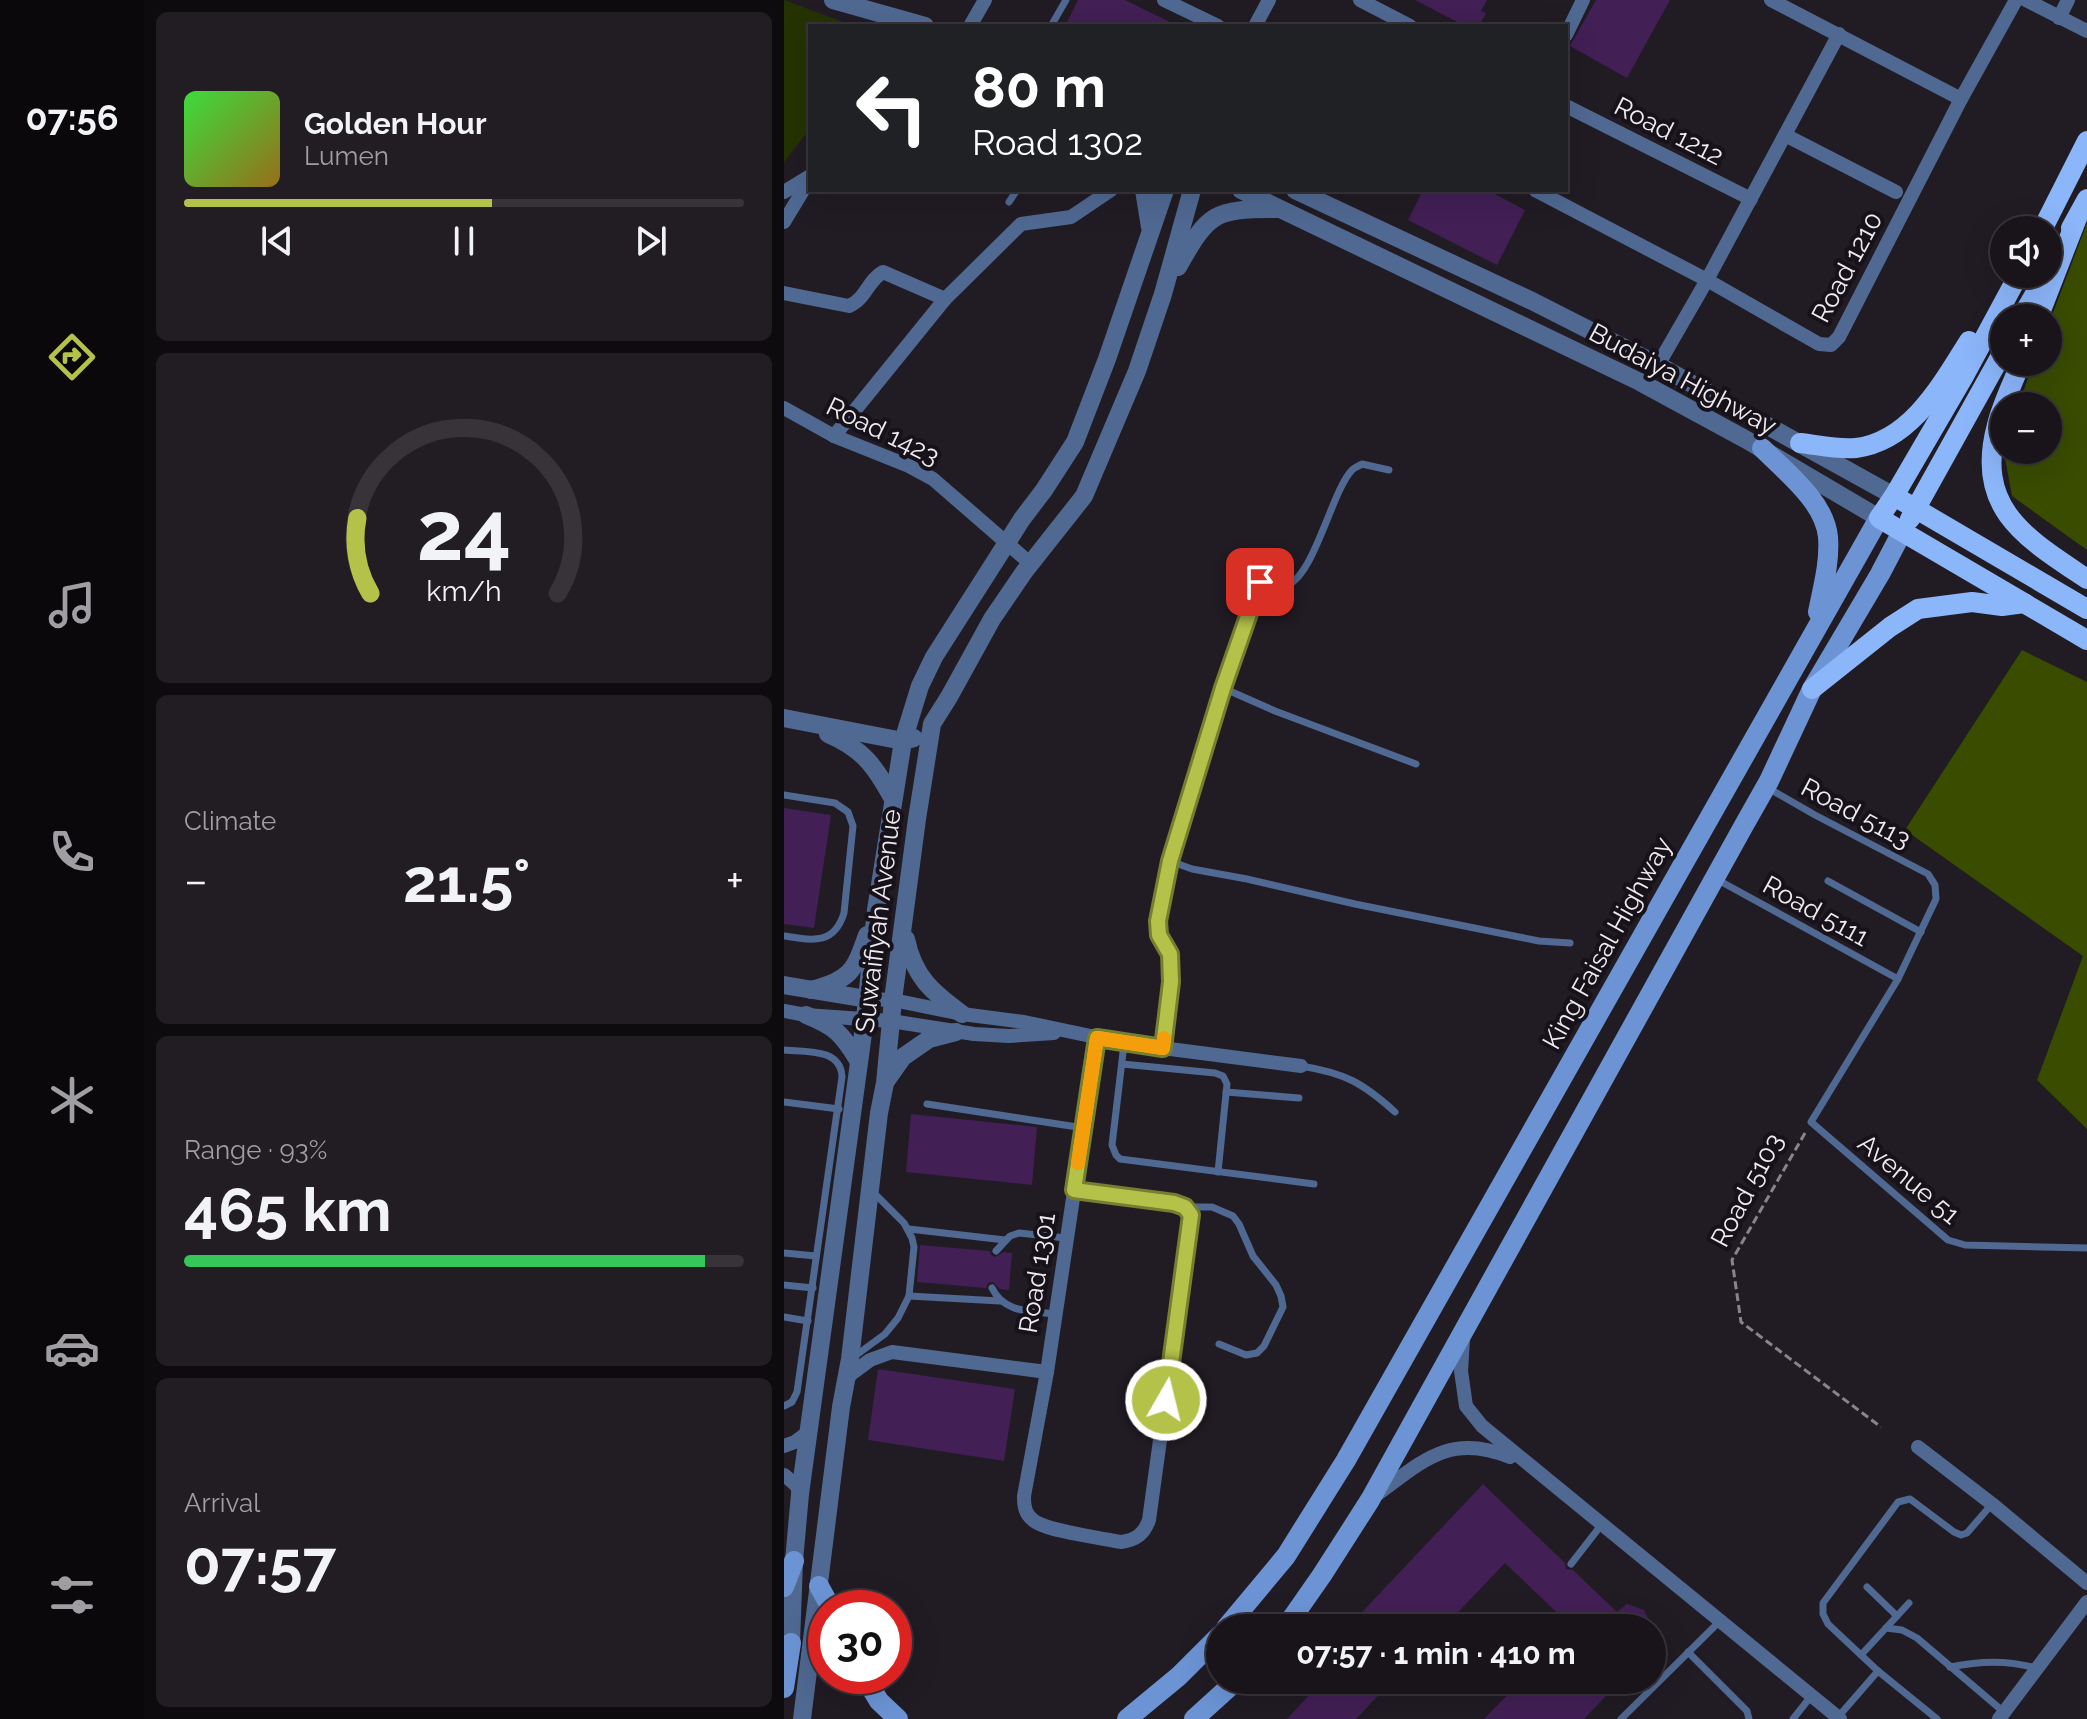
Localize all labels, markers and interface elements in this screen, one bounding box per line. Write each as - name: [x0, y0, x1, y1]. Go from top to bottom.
- text: 80 m: [972, 54, 1106, 120]
- icon: left: [840, 56, 944, 160]
- street label: Road 1212: [1609, 91, 1729, 171]
- text: 07:56: [26, 96, 119, 138]
- text: Golden Hour: [304, 106, 487, 141]
- text: Road 1302: [972, 121, 1143, 163]
- text: Lumen: [304, 141, 389, 171]
- street label: Road 1210: [1805, 207, 1889, 327]
- map controls: [1990, 216, 2062, 464]
- button: sound: [1990, 216, 2062, 288]
- icon: previous: [255, 219, 299, 263]
- icon: pause: [442, 219, 486, 263]
- icon: next: [629, 219, 673, 263]
- button: +: [1990, 304, 2062, 376]
- street label: Budaiya Highway: [1584, 317, 1782, 441]
- icon: directions: [44, 329, 100, 385]
- street label: Road 1423: [822, 391, 944, 471]
- button: −: [1990, 392, 2062, 464]
- text: 24: [417, 482, 511, 579]
- pin: [1226, 548, 1294, 616]
- icon: arrive: [1238, 560, 1282, 604]
- text: km/h: [426, 574, 502, 608]
- icon: music: [44, 577, 100, 633]
- street label: Road 5113: [1796, 772, 1916, 854]
- text: Climate: [184, 806, 276, 836]
- street label: Suwaifiyah Avenue: [849, 807, 907, 1035]
- icon: phone: [44, 824, 100, 880]
- street label: King Faisal Highway: [1536, 832, 1678, 1054]
- text: 21.5°: [403, 846, 530, 916]
- text: −: [184, 855, 208, 906]
- text: +: [726, 855, 744, 906]
- street label: Road 5111: [1758, 870, 1874, 952]
- icon: climate: [44, 1072, 100, 1128]
- street label: Road 5103: [1705, 1128, 1789, 1252]
- street label: Avenue 51: [1852, 1128, 1966, 1230]
- text: Range · 93%: [184, 1135, 327, 1165]
- text: 465 km: [184, 1175, 392, 1245]
- street label: Road 1301: [1013, 1211, 1061, 1335]
- icon: car: [44, 1320, 100, 1376]
- position arrow: [1124, 1358, 1208, 1442]
- text: Arrival: [184, 1488, 260, 1518]
- text: 07:57: [184, 1528, 336, 1598]
- icon: filters: [44, 1567, 100, 1623]
- speed limit sign: 30: [808, 1590, 912, 1694]
- text: 07:57 · 1 min · 410 m: [1296, 1636, 1576, 1671]

